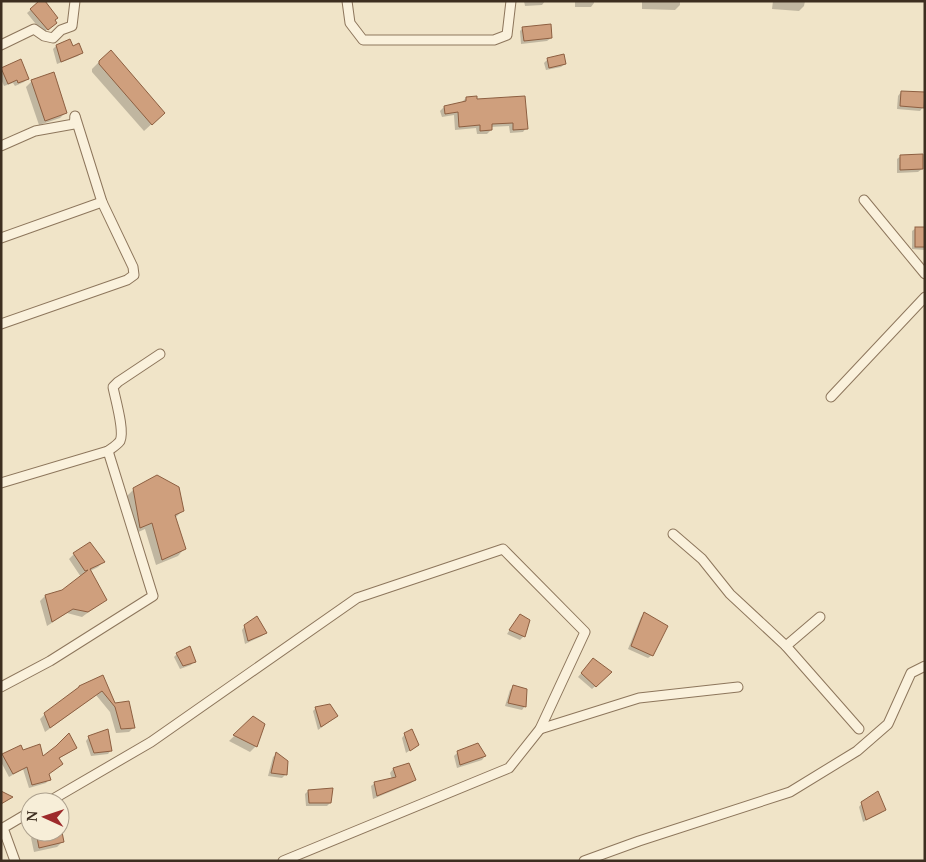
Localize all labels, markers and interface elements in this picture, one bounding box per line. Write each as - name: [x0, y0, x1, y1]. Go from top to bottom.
- north arrow: [20, 792, 70, 842]
- text: N: [22, 810, 41, 822]

